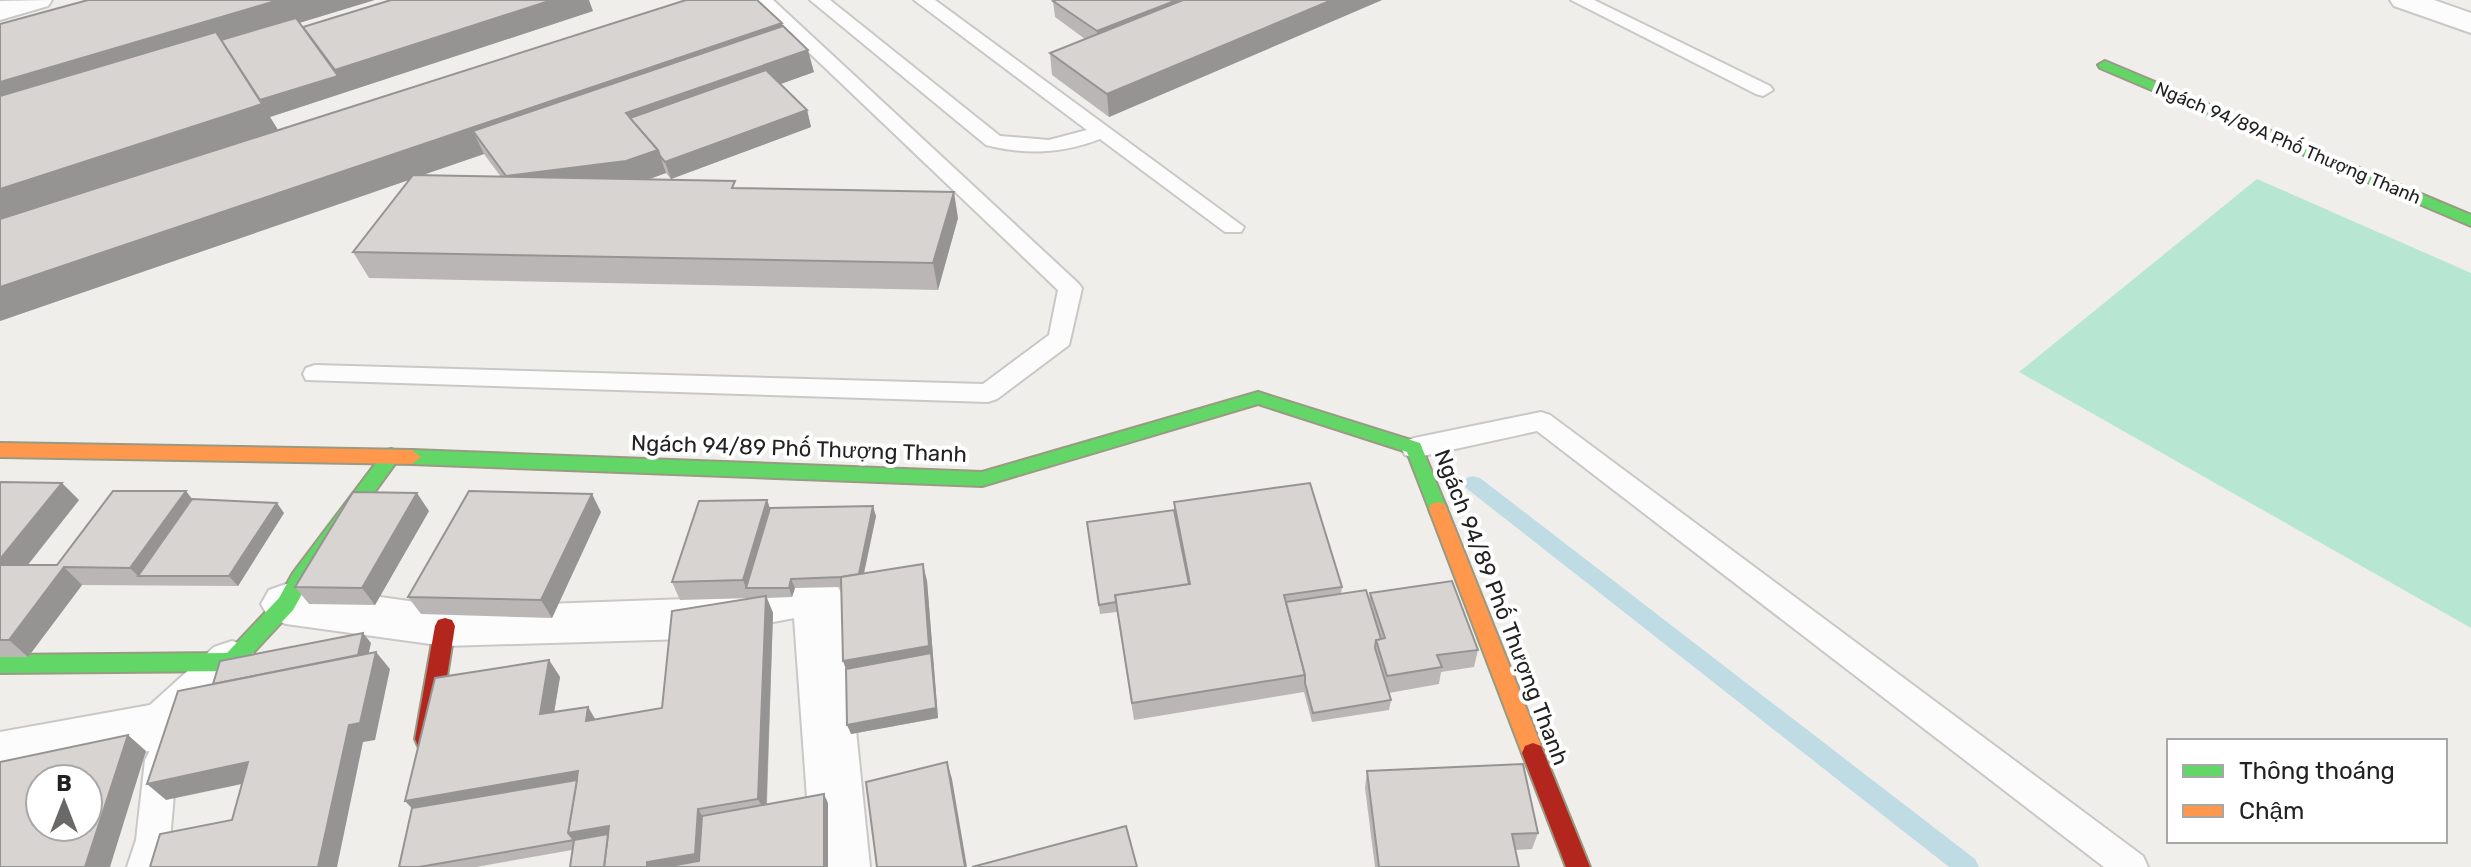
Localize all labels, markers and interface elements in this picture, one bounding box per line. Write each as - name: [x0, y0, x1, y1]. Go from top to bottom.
- street label: Ngách 94/89A Phố Thượng Thanh: [2152, 76, 2424, 209]
- street label: Ngách 94/89 Phố Thượng Thanh: [631, 429, 967, 468]
- street label: Ngách 94/89 Phố Thượng Thanh: [1429, 445, 1574, 769]
- legend: [2167, 739, 2447, 843]
- text: Thông thoáng: [2239, 757, 2395, 785]
- north arrow: [24, 763, 104, 843]
- text: B: [56, 770, 72, 797]
- text: Chậm: [2239, 797, 2304, 825]

